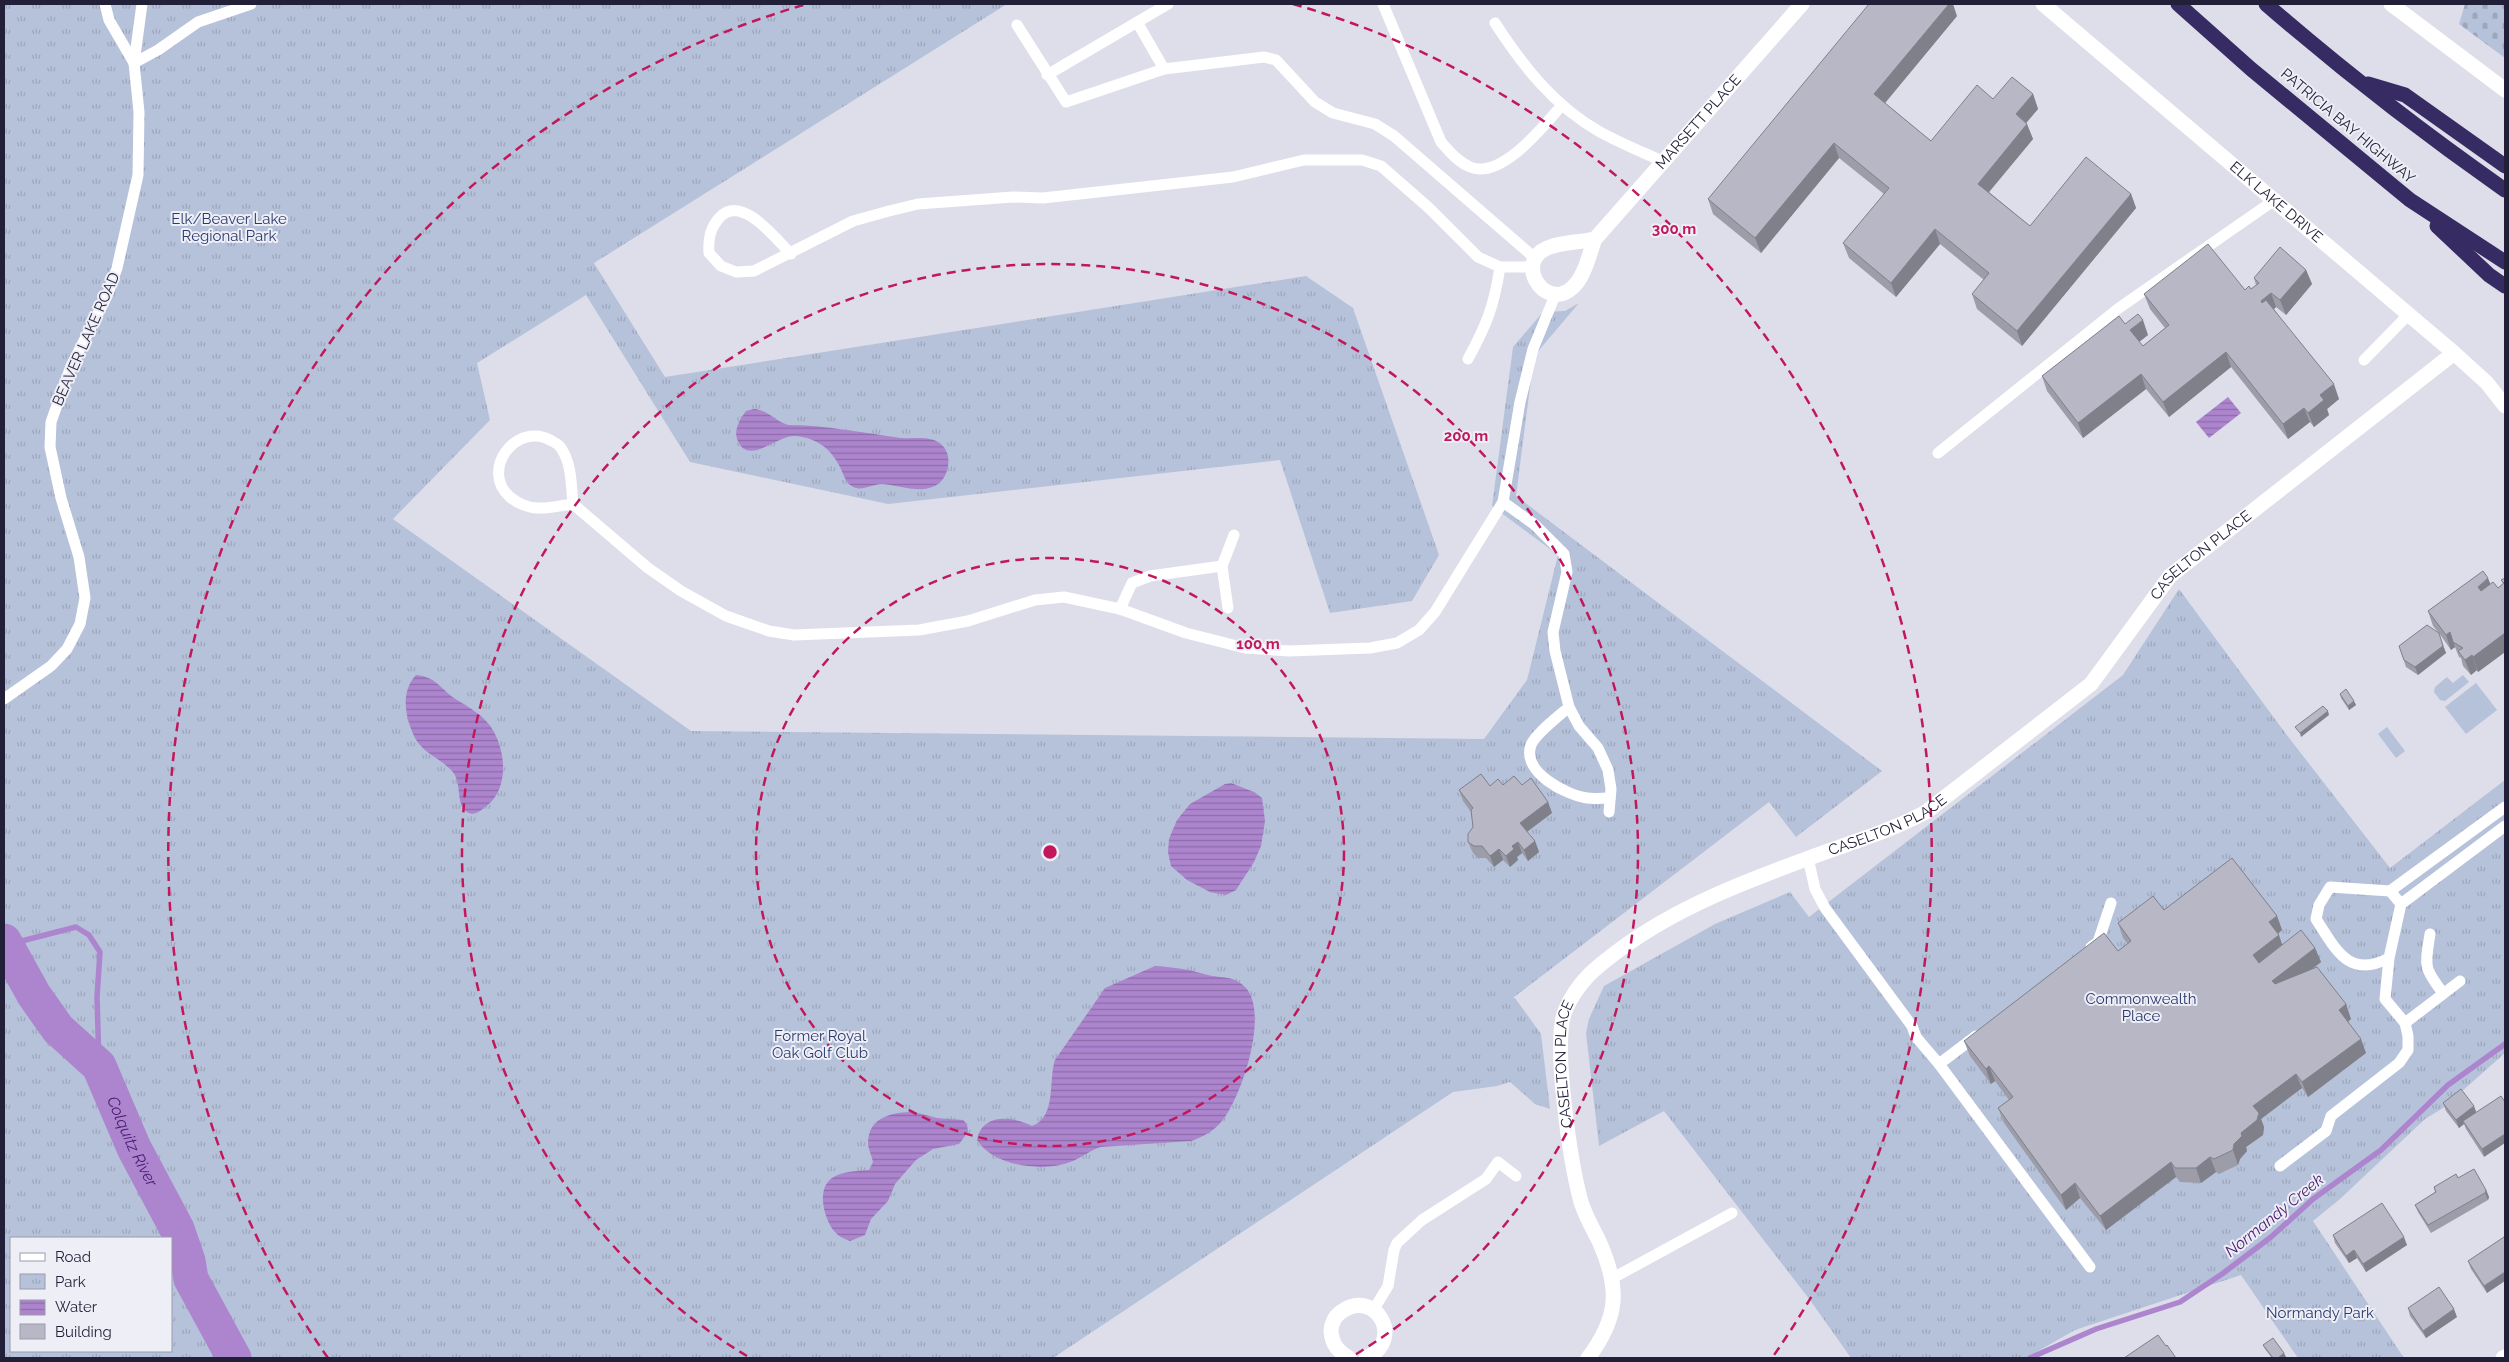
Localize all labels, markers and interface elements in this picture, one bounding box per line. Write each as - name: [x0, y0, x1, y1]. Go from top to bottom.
- street label: PATRICIA BAY HIGHWAY: [2277, 65, 2419, 188]
- street label: MARSETT PLACE: [1652, 71, 1745, 173]
- street label: ELK LAKE DRIVE: [2226, 158, 2326, 247]
- park label: Elk/Beaver Lake Regional Park: [171, 210, 287, 245]
- text: 300 m: [1652, 220, 1696, 238]
- street label: BEAVER LAKE ROAD: [48, 269, 124, 409]
- text: 200 m: [1444, 427, 1488, 445]
- street label: CASELTON PLACE: [2147, 507, 2255, 603]
- text: 100 m: [1236, 635, 1280, 653]
- street label: CASELTON PLACE: [1826, 790, 1950, 859]
- centre of rings: [1041, 843, 1059, 861]
- park label: Commonwealth Place: [2085, 990, 2197, 1025]
- street label: CASELTON PLACE: [1552, 997, 1578, 1129]
- park label: Former Royal Oak Golf Club: [772, 1027, 868, 1062]
- water label: Colquitz River: [103, 1093, 162, 1190]
- water label: Normandy Creek: [2221, 1170, 2328, 1261]
- legend: [10, 1237, 172, 1352]
- text: Road: [55, 1248, 91, 1266]
- text: Park: [55, 1273, 86, 1291]
- text: Water: [55, 1298, 98, 1316]
- park label: Normandy Park: [2266, 1304, 2374, 1322]
- text: Building: [55, 1323, 112, 1341]

